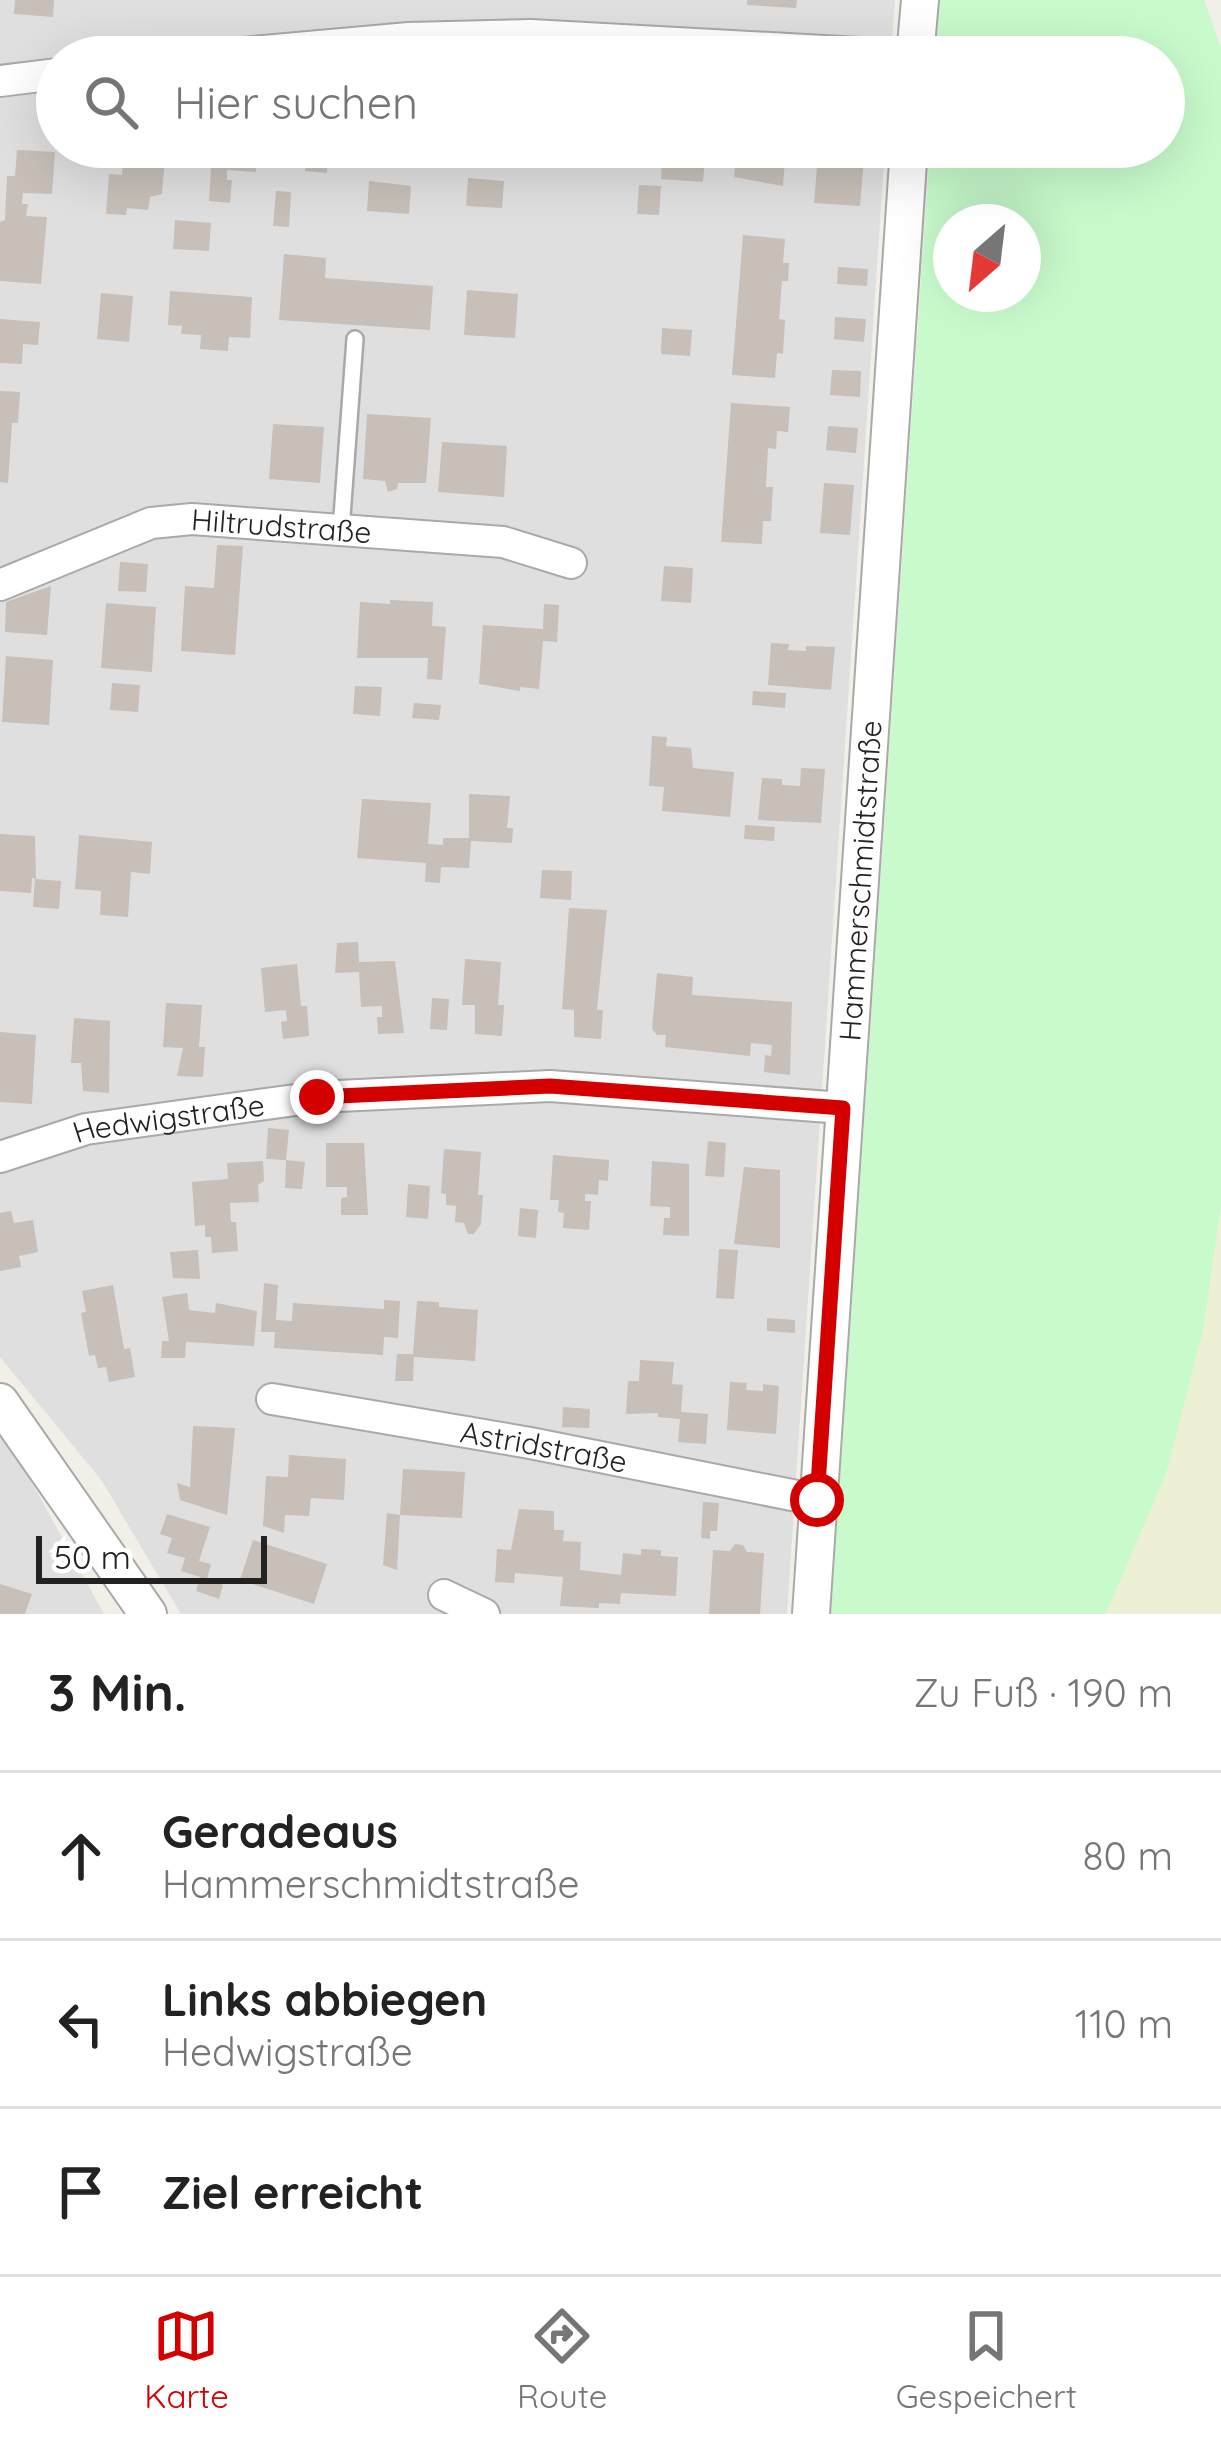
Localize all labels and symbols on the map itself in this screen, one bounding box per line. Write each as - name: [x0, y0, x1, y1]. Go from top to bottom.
- north arrow: [933, 204, 1041, 312]
- street label: Hiltrudstraße: [190, 500, 373, 551]
- street label: Hammerschmidtstraße: [830, 719, 890, 1042]
- route end: [290, 1070, 344, 1124]
- street label: Hedwigstraße: [68, 1085, 267, 1151]
- street label: Astridstraße: [458, 1412, 630, 1481]
- route start: [790, 1473, 844, 1527]
- scale bar: [36, 1530, 267, 1583]

